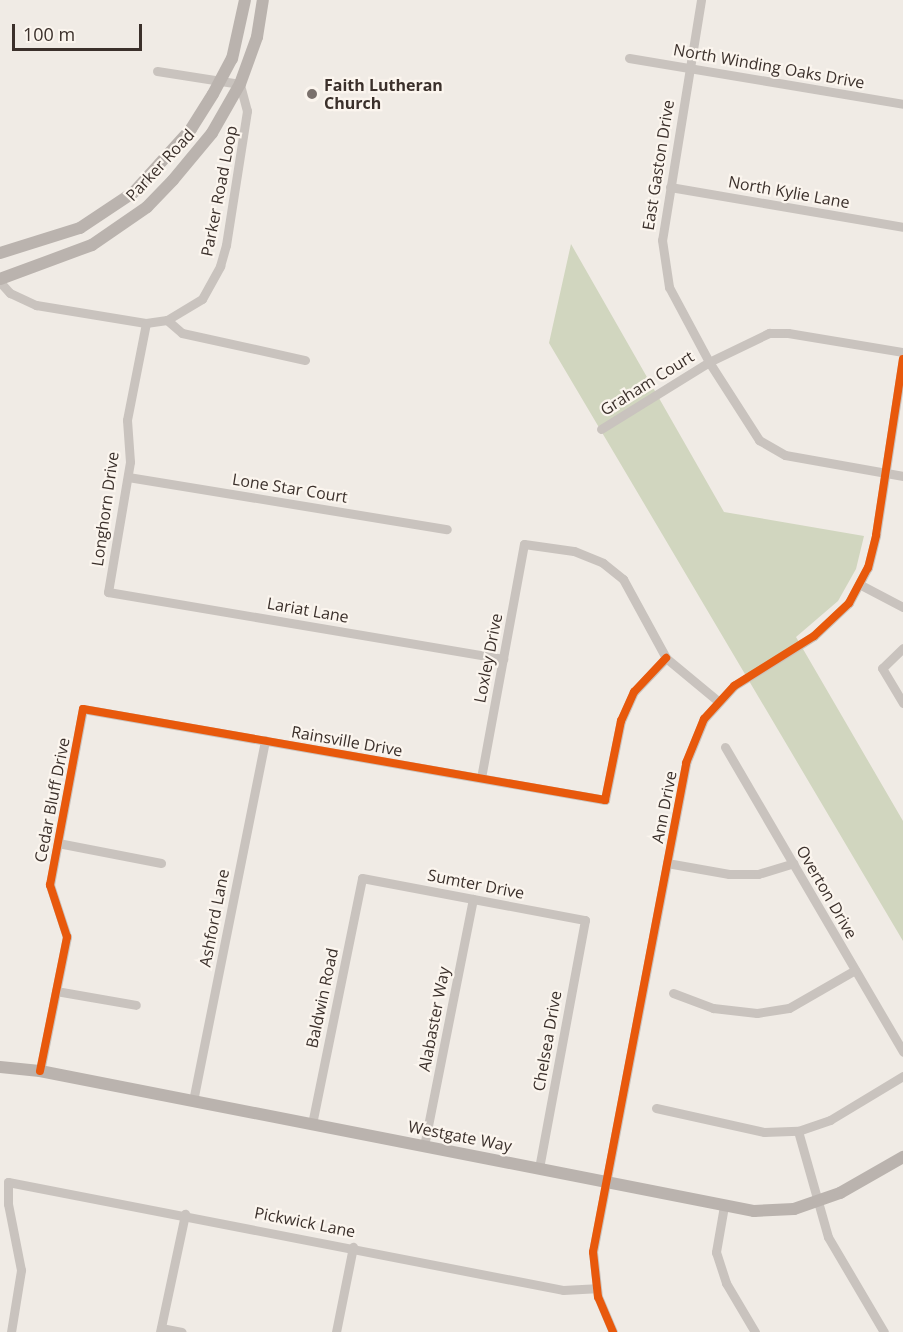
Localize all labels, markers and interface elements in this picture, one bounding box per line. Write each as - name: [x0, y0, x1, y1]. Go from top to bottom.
- scale bar: [15, 12, 146, 50]
- text: 100 m: [23, 22, 75, 46]
- street label: North Winding Oaks Drive: [672, 40, 866, 92]
- place label: Faith Lutheran Church: [324, 75, 443, 113]
- marker: Faith Lutheran Church: [305, 87, 319, 101]
- street label: East Gaston Drive: [638, 98, 678, 232]
- street label: Parker Road Loop: [197, 124, 241, 258]
- street label: Parker Road: [122, 125, 198, 205]
- street label: North Kylie Lane: [727, 172, 851, 212]
- street label: Graham Court: [597, 347, 697, 419]
- street label: Longhorn Drive: [87, 450, 123, 568]
- street label: Lone Star Court: [231, 469, 349, 507]
- street label: Lariat Lane: [266, 593, 350, 627]
- street label: Loxley Drive: [470, 612, 506, 704]
- street label: Rainsville Drive: [290, 722, 404, 760]
- street label: Cedar Bluff Drive: [30, 736, 74, 864]
- street label: Ann Drive: [648, 769, 680, 845]
- street label: Overton Drive: [793, 842, 861, 942]
- street label: Sumter Drive: [426, 865, 526, 903]
- street label: Ashford Lane: [195, 868, 233, 968]
- street label: Baldwin Road: [302, 946, 342, 1050]
- street label: Alabaster Way: [414, 965, 454, 1073]
- street label: Chelsea Drive: [529, 989, 565, 1093]
- street label: Westgate Way: [407, 1117, 513, 1155]
- street label: Pickwick Lane: [253, 1203, 357, 1241]

